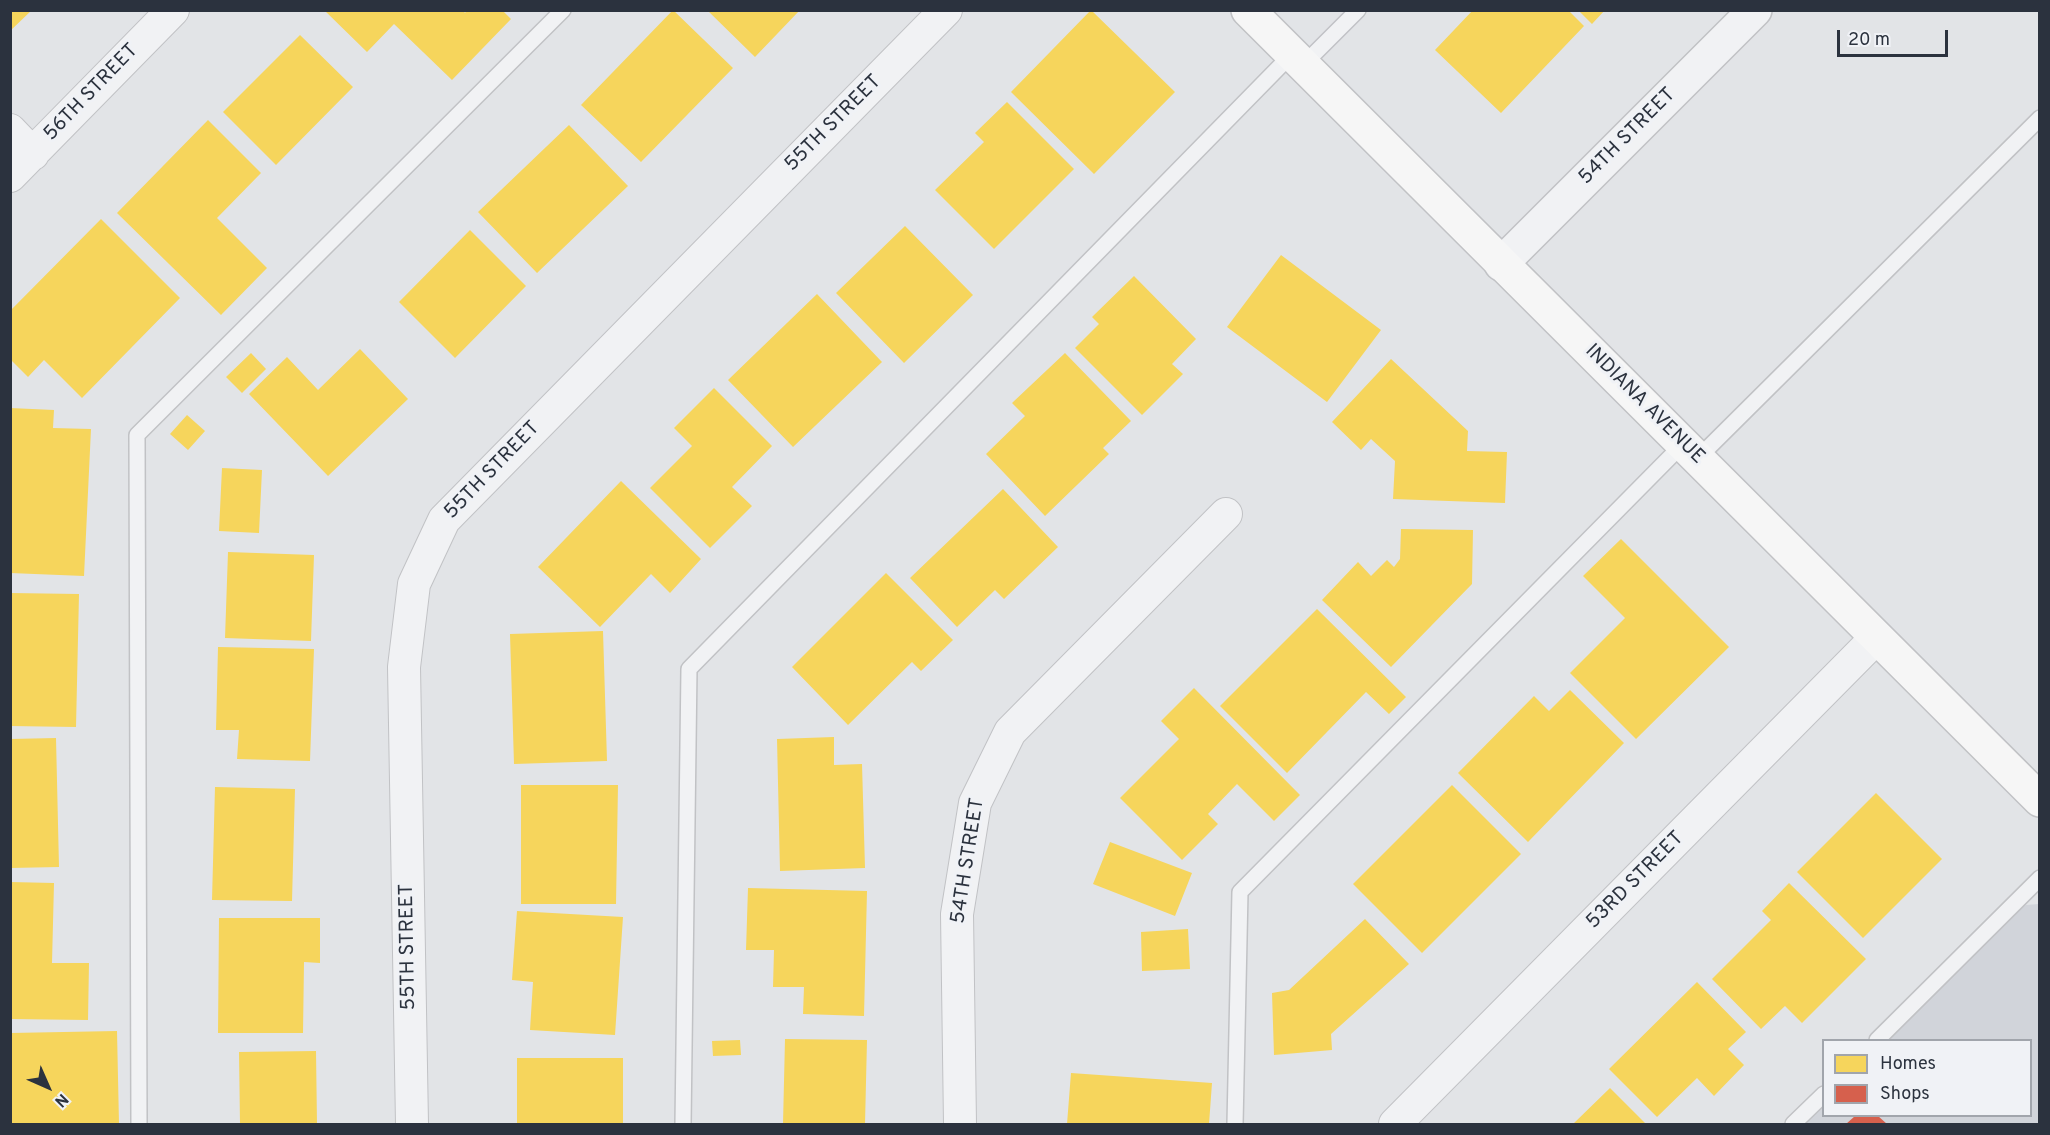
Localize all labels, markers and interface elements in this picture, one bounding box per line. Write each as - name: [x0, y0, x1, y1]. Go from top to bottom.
- scale bar: [1840, 18, 1951, 56]
- text: 20 m: [1848, 29, 1890, 52]
- street label: 56TH STREET: [40, 39, 144, 147]
- street label: 55TH STREET: [781, 71, 887, 177]
- street label: 54TH STREET: [1575, 84, 1681, 190]
- street label: INDIANA AVENUE: [1579, 340, 1709, 470]
- street label: 55TH STREET: [440, 417, 546, 525]
- street label: 54TH STREET: [947, 796, 991, 926]
- street label: 53RD STREET: [1582, 827, 1690, 935]
- street label: 55TH STREET: [396, 883, 422, 1011]
- legend: [1822, 1039, 2032, 1117]
- text: Homes: [1880, 1053, 1936, 1076]
- north arrow: [18, 1057, 78, 1117]
- text: Shops: [1880, 1083, 1930, 1106]
- text: N: [50, 1089, 72, 1111]

